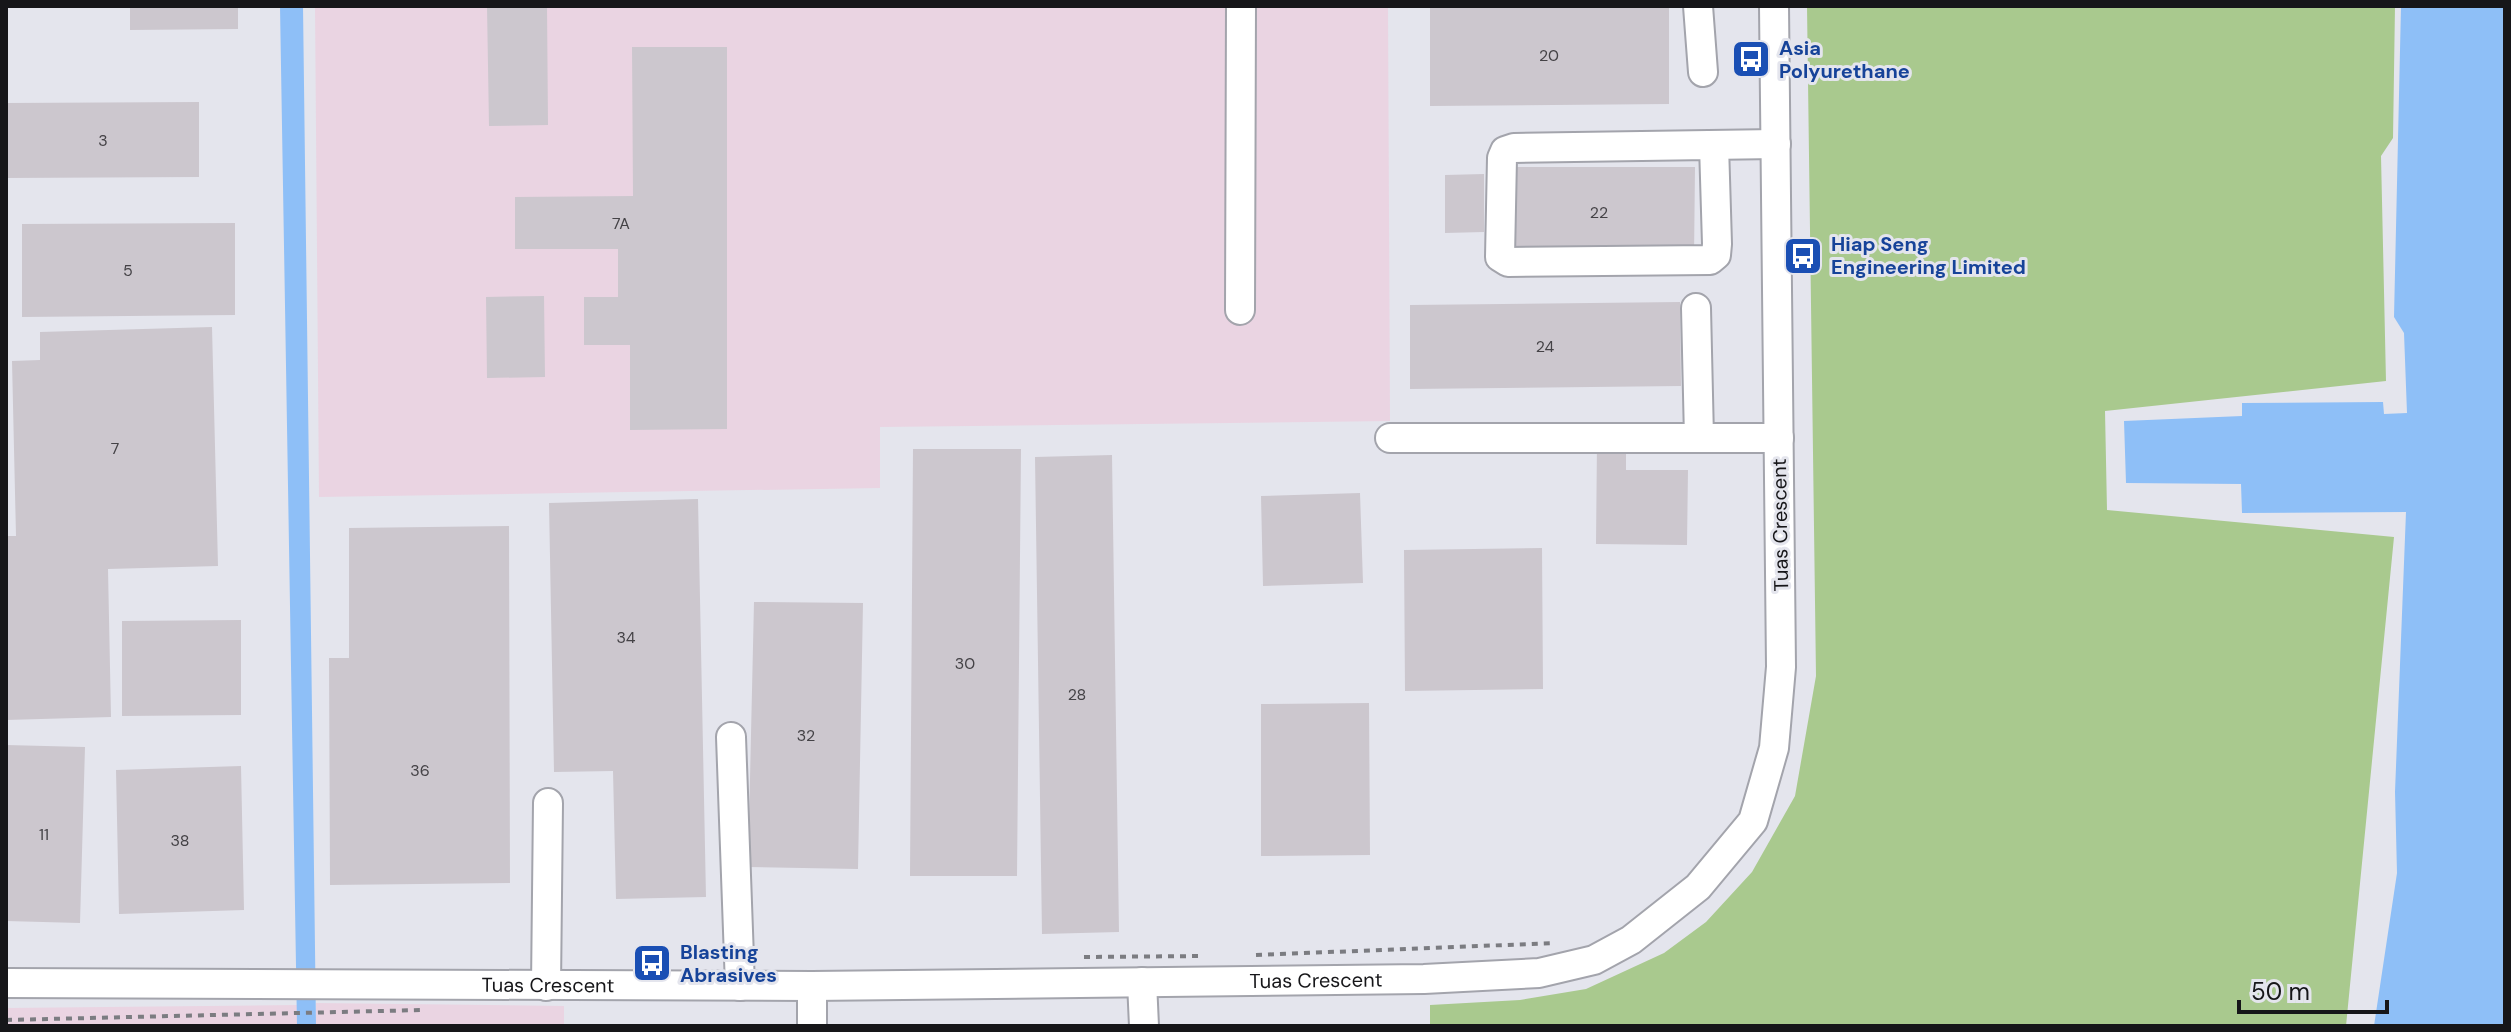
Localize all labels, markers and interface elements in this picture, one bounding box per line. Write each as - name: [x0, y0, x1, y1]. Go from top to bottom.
- place label: Asia Polyurethane: [1779, 35, 1910, 84]
- bus stop icon: Asia Polyurethane: [1730, 38, 1772, 80]
- house number: 20: [1539, 45, 1559, 66]
- house number: 3: [98, 130, 108, 151]
- house number: 22: [1590, 202, 1608, 223]
- house number: 7A: [612, 213, 630, 234]
- place label: Hiap Seng Engineering Limited: [1831, 231, 2026, 280]
- bus stop icon: Hiap Seng Engineering Limited: [1782, 235, 1824, 277]
- house number: 5: [123, 260, 133, 281]
- house number: 24: [1536, 336, 1555, 357]
- house number: 7: [111, 438, 119, 459]
- street label: Tuas Crescent: [1766, 458, 1794, 592]
- house number: 34: [616, 627, 636, 648]
- house number: 30: [955, 653, 975, 674]
- house number: 28: [1068, 684, 1086, 705]
- house number: 32: [797, 725, 815, 746]
- house number: 36: [410, 760, 430, 781]
- house number: 11: [39, 824, 49, 845]
- house number: 38: [170, 830, 190, 851]
- place label: Blasting Abrasives: [680, 939, 777, 988]
- bus stop icon: Blasting Abrasives: [631, 942, 673, 984]
- scale bar: [2239, 964, 2387, 1014]
- street label: Tuas Crescent: [1249, 966, 1383, 994]
- street label: Tuas Crescent: [481, 972, 615, 998]
- text: 50 m: [2251, 976, 2310, 1007]

